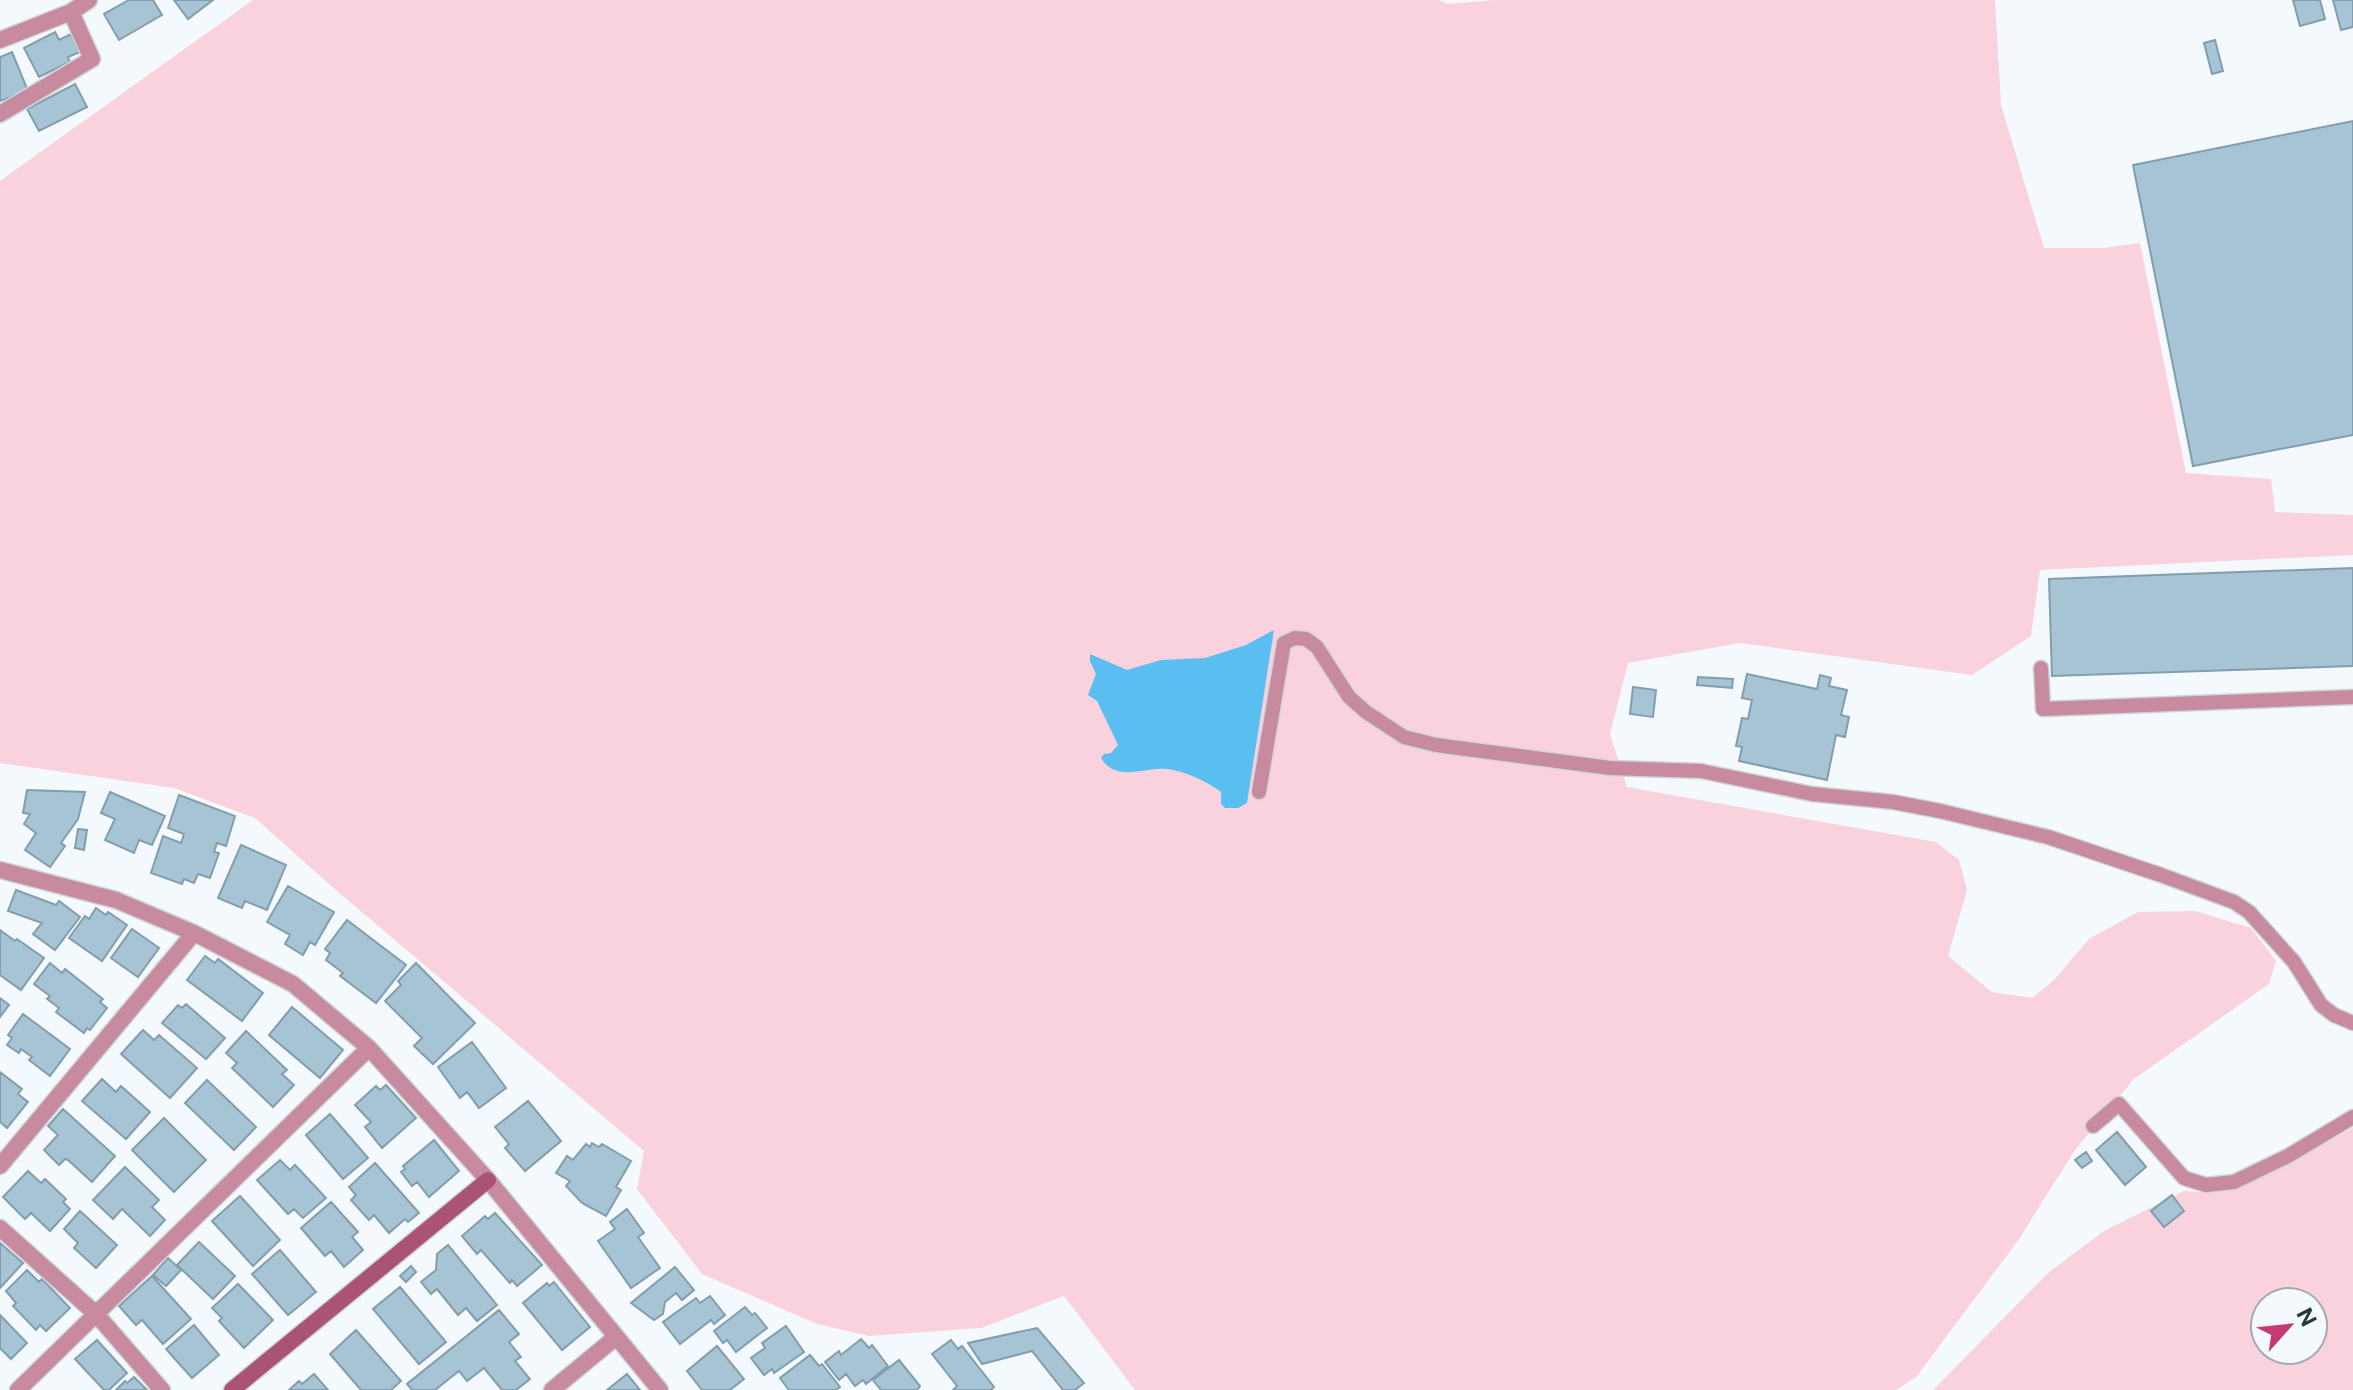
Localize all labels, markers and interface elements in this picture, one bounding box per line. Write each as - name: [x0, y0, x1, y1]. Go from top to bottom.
- north arrow: [2249, 1286, 2329, 1366]
- text: N: [2291, 1303, 2322, 1330]

